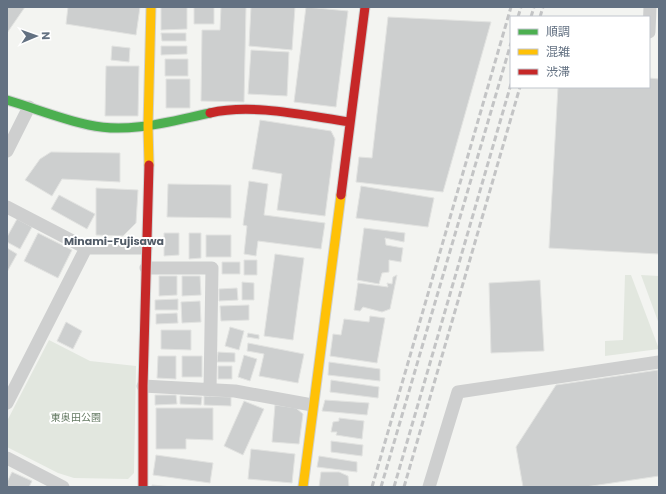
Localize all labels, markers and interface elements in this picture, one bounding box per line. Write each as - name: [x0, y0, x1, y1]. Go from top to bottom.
- north arrow: [16, 16, 56, 56]
- legend: [510, 16, 650, 88]
- text: 順調: [546, 23, 570, 40]
- text: N: [38, 31, 54, 40]
- text: 混雑: [546, 43, 570, 60]
- text: 渋滞: [546, 63, 570, 80]
- district label: Minami-Fujisawa: [64, 233, 164, 249]
- park label: 東奥田公園: [51, 410, 101, 425]

